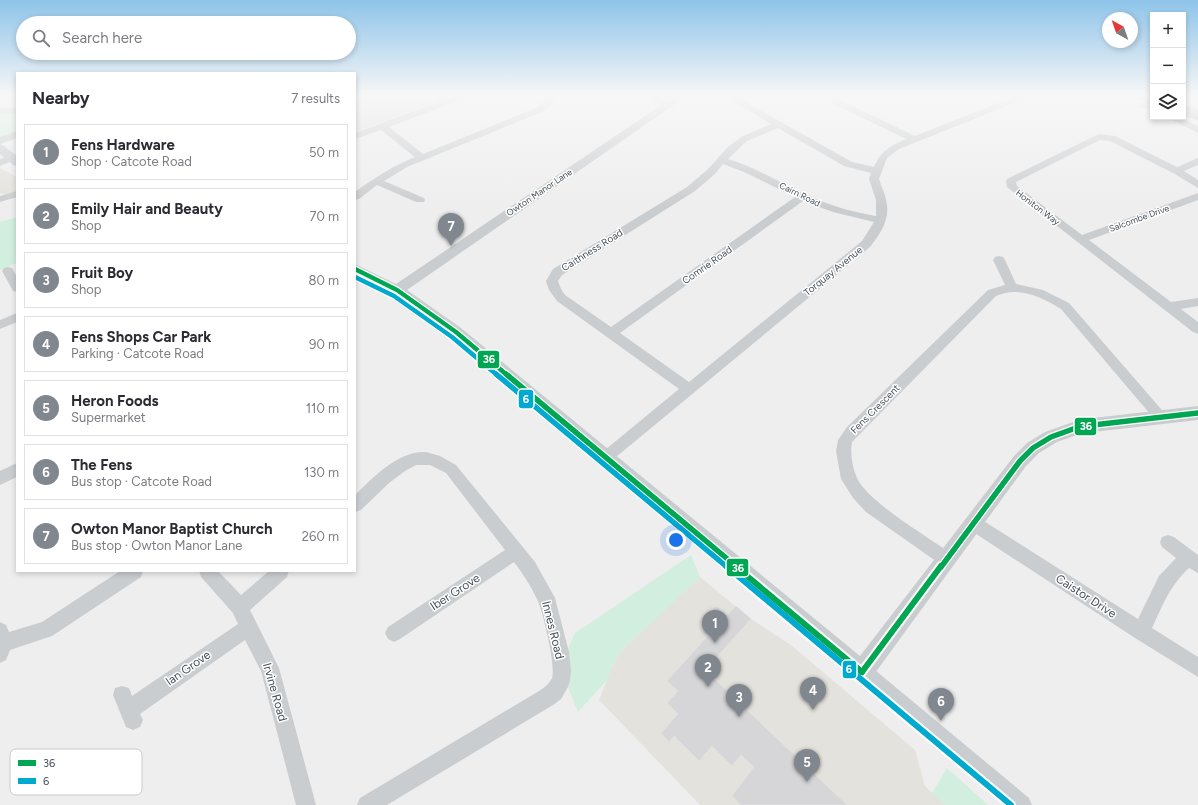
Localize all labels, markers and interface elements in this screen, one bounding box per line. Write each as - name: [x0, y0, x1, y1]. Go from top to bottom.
- north arrow: [1102, 12, 1138, 48]
- map controls: [1150, 12, 1186, 120]
- button: +: [1150, 12, 1186, 48]
- search box: [16, 16, 356, 60]
- icon: search: [30, 27, 52, 49]
- text: Search here: [62, 29, 142, 47]
- button: −: [1150, 48, 1186, 84]
- button: layers: [1150, 84, 1186, 120]
- text: Nearby: [32, 88, 90, 108]
- text: 7 results: [291, 91, 340, 106]
- text: Fens Hardware: [71, 136, 175, 154]
- text: 1: [43, 145, 49, 160]
- text: 50 m: [309, 145, 339, 160]
- text: Shop · Catcote Road: [71, 154, 192, 169]
- street label: Owton Manor Lane: [504, 166, 574, 218]
- street label: Cairn Road: [778, 179, 822, 209]
- street label: Honiton Way: [1014, 187, 1062, 227]
- text: Emily Hair and Beauty: [71, 200, 223, 218]
- street label: Salcombe Drive: [1107, 202, 1171, 234]
- text: 2: [42, 209, 50, 224]
- text: 70 m: [309, 209, 339, 224]
- pin: 7: [438, 213, 464, 246]
- text: Shop: [71, 218, 101, 233]
- street label: Caithness Road: [559, 226, 625, 274]
- street label: Comrie Road: [679, 243, 735, 287]
- street label: Torquay Avenue: [801, 243, 865, 299]
- text: Fruit Boy: [71, 264, 133, 282]
- text: 3: [42, 273, 50, 288]
- text: 80 m: [308, 273, 339, 288]
- text: Shop: [71, 282, 101, 297]
- text: Fens Shops Car Park: [71, 328, 211, 346]
- text: 4: [42, 337, 50, 352]
- text: 90 m: [309, 337, 339, 352]
- text: Parking · Catcote Road: [71, 346, 204, 361]
- line badge: 36: [477, 350, 500, 369]
- text: 36: [483, 353, 496, 366]
- street label: Fens Crescent: [848, 381, 903, 436]
- line badge: 6: [518, 389, 534, 409]
- text: Heron Foods: [71, 392, 159, 410]
- text: 6: [523, 393, 530, 406]
- text: 5: [42, 401, 50, 416]
- text: 110 m: [306, 401, 339, 416]
- text: Supermarket: [71, 410, 146, 425]
- line badge: 36: [1074, 417, 1097, 436]
- text: 36: [1080, 420, 1093, 433]
- text: The Fens: [71, 456, 132, 474]
- text: 6: [42, 465, 50, 480]
- text: 130 m: [304, 465, 339, 480]
- text: Bus stop · Catcote Road: [71, 474, 212, 489]
- text: Owton Manor Baptist Church: [71, 520, 272, 538]
- text: 7: [42, 529, 50, 544]
- text: 260 m: [302, 529, 339, 544]
- your location: [666, 530, 686, 550]
- text: Bus stop · Owton Manor Lane: [71, 538, 242, 553]
- line badge: 36: [726, 558, 749, 577]
- text: 36: [732, 562, 745, 575]
- street label: Iber Grove: [427, 571, 483, 613]
- street label: Caistor Drive: [1053, 571, 1119, 621]
- street label: Innes Road: [539, 599, 567, 661]
- pin: 1: [702, 610, 728, 643]
- street label: Ian Grove: [163, 647, 214, 689]
- pin: 2: [695, 654, 721, 687]
- line badge: 6: [842, 660, 857, 679]
- street label: Irvine Road: [260, 661, 290, 723]
- text: 6: [846, 663, 853, 676]
- pin: 4: [800, 677, 826, 710]
- pin: 3: [726, 684, 752, 717]
- pin: 6: [928, 688, 954, 721]
- legend: [10, 749, 142, 795]
- pin: 5: [794, 749, 820, 782]
- text: 36: [43, 757, 55, 770]
- text: 6: [43, 775, 49, 788]

